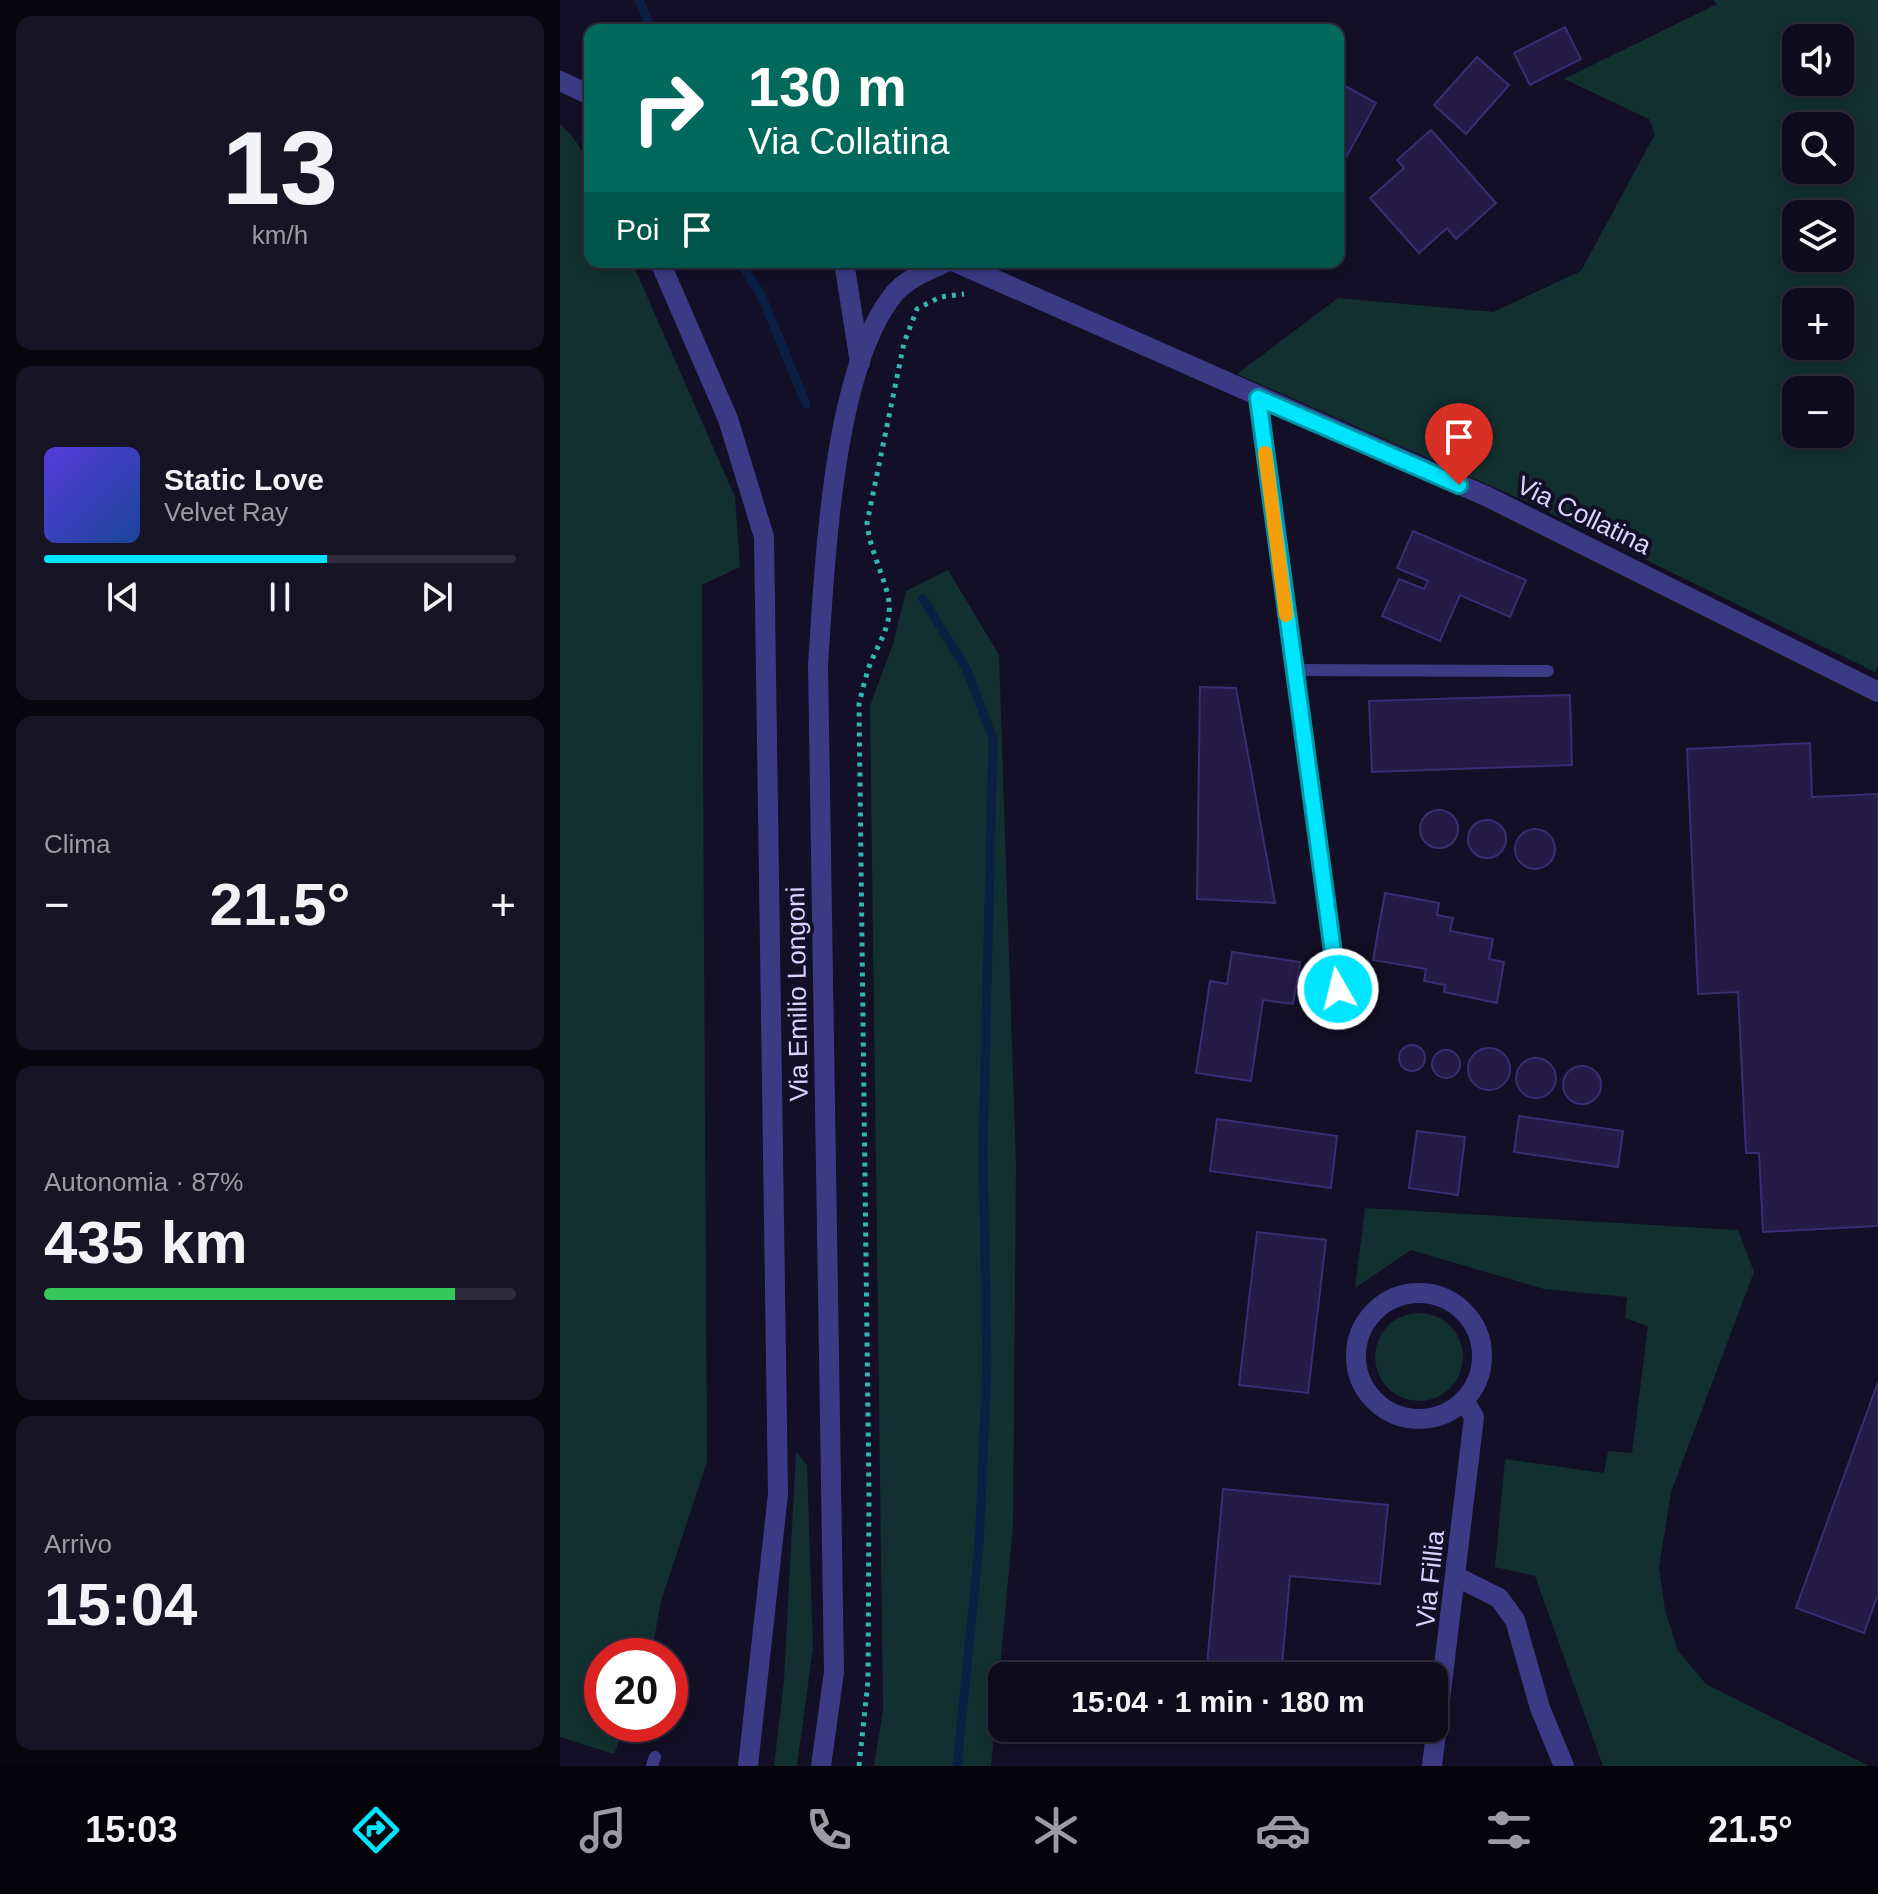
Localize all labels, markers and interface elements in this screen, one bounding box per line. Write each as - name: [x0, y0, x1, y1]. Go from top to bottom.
- map controls: [1782, 24, 1854, 448]
- button: sound: [1782, 24, 1854, 96]
- text: 130 m: [748, 55, 907, 118]
- icon: right: [616, 56, 720, 160]
- text: 13: [222, 110, 338, 226]
- button: search: [1782, 112, 1854, 184]
- text: Via Collatina: [748, 121, 949, 162]
- button: layers: [1782, 200, 1854, 272]
- icon: arrive: [675, 208, 719, 252]
- text: Poi: [616, 213, 659, 246]
- text: km/h: [252, 220, 308, 250]
- button: +: [1782, 288, 1854, 360]
- button: −: [1782, 376, 1854, 448]
- pin: [1425, 403, 1493, 485]
- icon: arrive: [1437, 415, 1481, 459]
- text: Static Love: [164, 463, 324, 496]
- street label: Via Collatina: [1512, 470, 1656, 561]
- text: Velvet Ray: [164, 497, 288, 527]
- icon: previous: [101, 575, 145, 619]
- icon: pause: [258, 575, 302, 619]
- icon: next: [415, 575, 459, 619]
- text: Clima: [44, 829, 110, 859]
- text: 21.5°: [210, 871, 350, 938]
- text: −: [44, 880, 70, 929]
- text: +: [490, 880, 516, 929]
- street label: Via Emilio Longoni: [780, 886, 814, 1102]
- position arrow: [1296, 947, 1380, 1031]
- text: Autonomia · 87%: [44, 1167, 243, 1197]
- text: 435 km: [44, 1209, 248, 1276]
- street label: Via Fillia: [1410, 1528, 1450, 1629]
- text: Arrivo: [44, 1529, 112, 1559]
- text: 15:04: [44, 1571, 197, 1638]
- speed limit sign: 20: [584, 1638, 688, 1742]
- text: 15:04 · 1 min · 180 m: [1071, 1685, 1365, 1718]
- icon: directions: [348, 1802, 404, 1858]
- icon: music: [575, 1802, 631, 1858]
- icon: phone: [801, 1802, 857, 1858]
- icon: climate: [1028, 1802, 1084, 1858]
- icon: car: [1255, 1802, 1311, 1858]
- icon: filters: [1481, 1802, 1537, 1858]
- text: 15:03: [85, 1809, 177, 1850]
- text: 21.5°: [1708, 1809, 1793, 1850]

